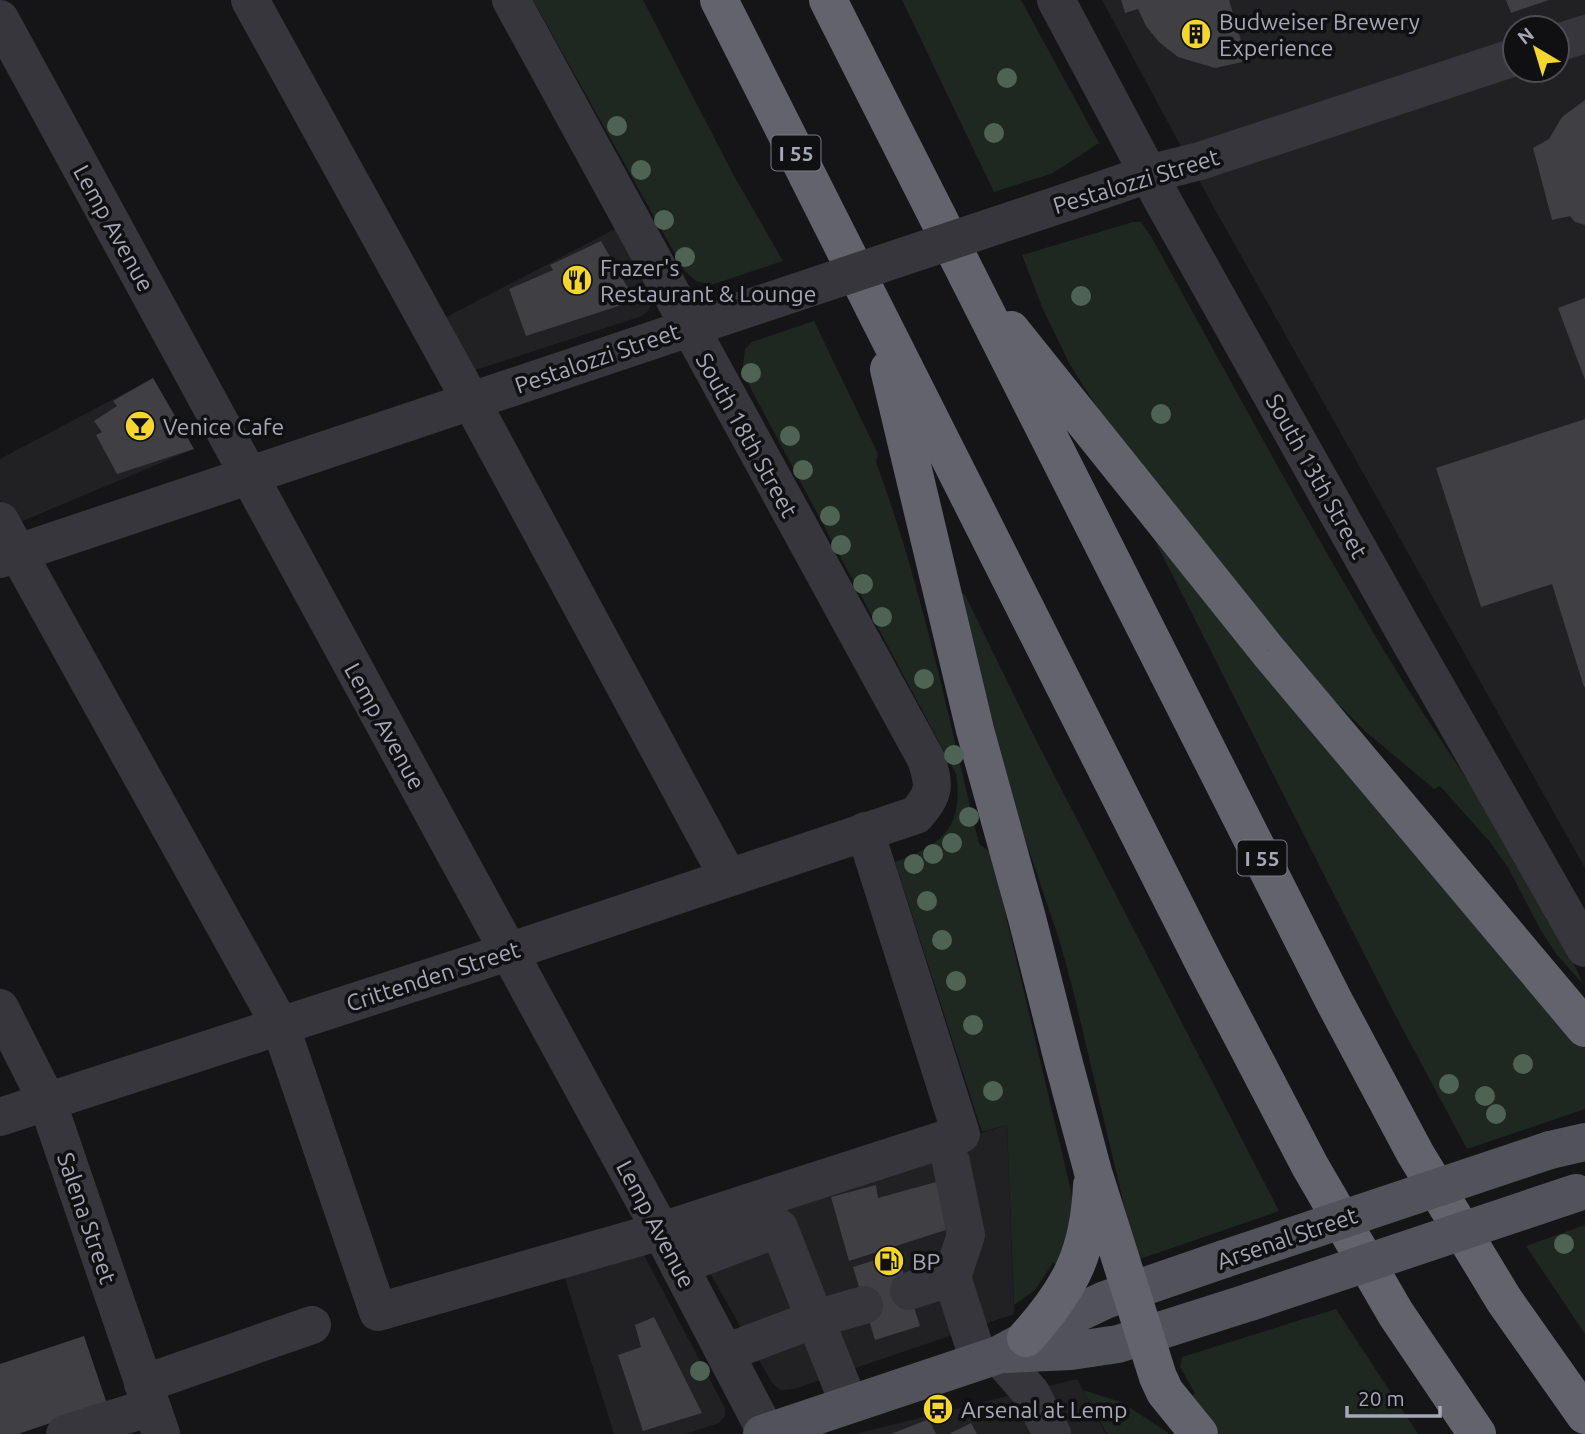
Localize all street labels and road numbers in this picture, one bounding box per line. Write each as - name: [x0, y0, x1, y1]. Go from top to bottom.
- road number: I 55: [772, 136, 820, 170]
- street label: Pestalozzi Street: [1050, 144, 1222, 218]
- street label: Lemp Avenue: [69, 161, 159, 295]
- street label: Pestalozzi Street: [511, 318, 683, 398]
- street label: South 18th Street: [692, 349, 802, 521]
- street label: South 13th Street: [1262, 390, 1372, 562]
- street label: Lemp Avenue: [340, 659, 430, 793]
- road number: I 55: [1238, 840, 1286, 876]
- street label: Crittenden Street: [343, 936, 523, 1016]
- street label: Salena Street: [53, 1149, 121, 1287]
- street label: Lemp Avenue: [612, 1156, 700, 1292]
- street label: Arsenal Street: [1214, 1202, 1360, 1274]

